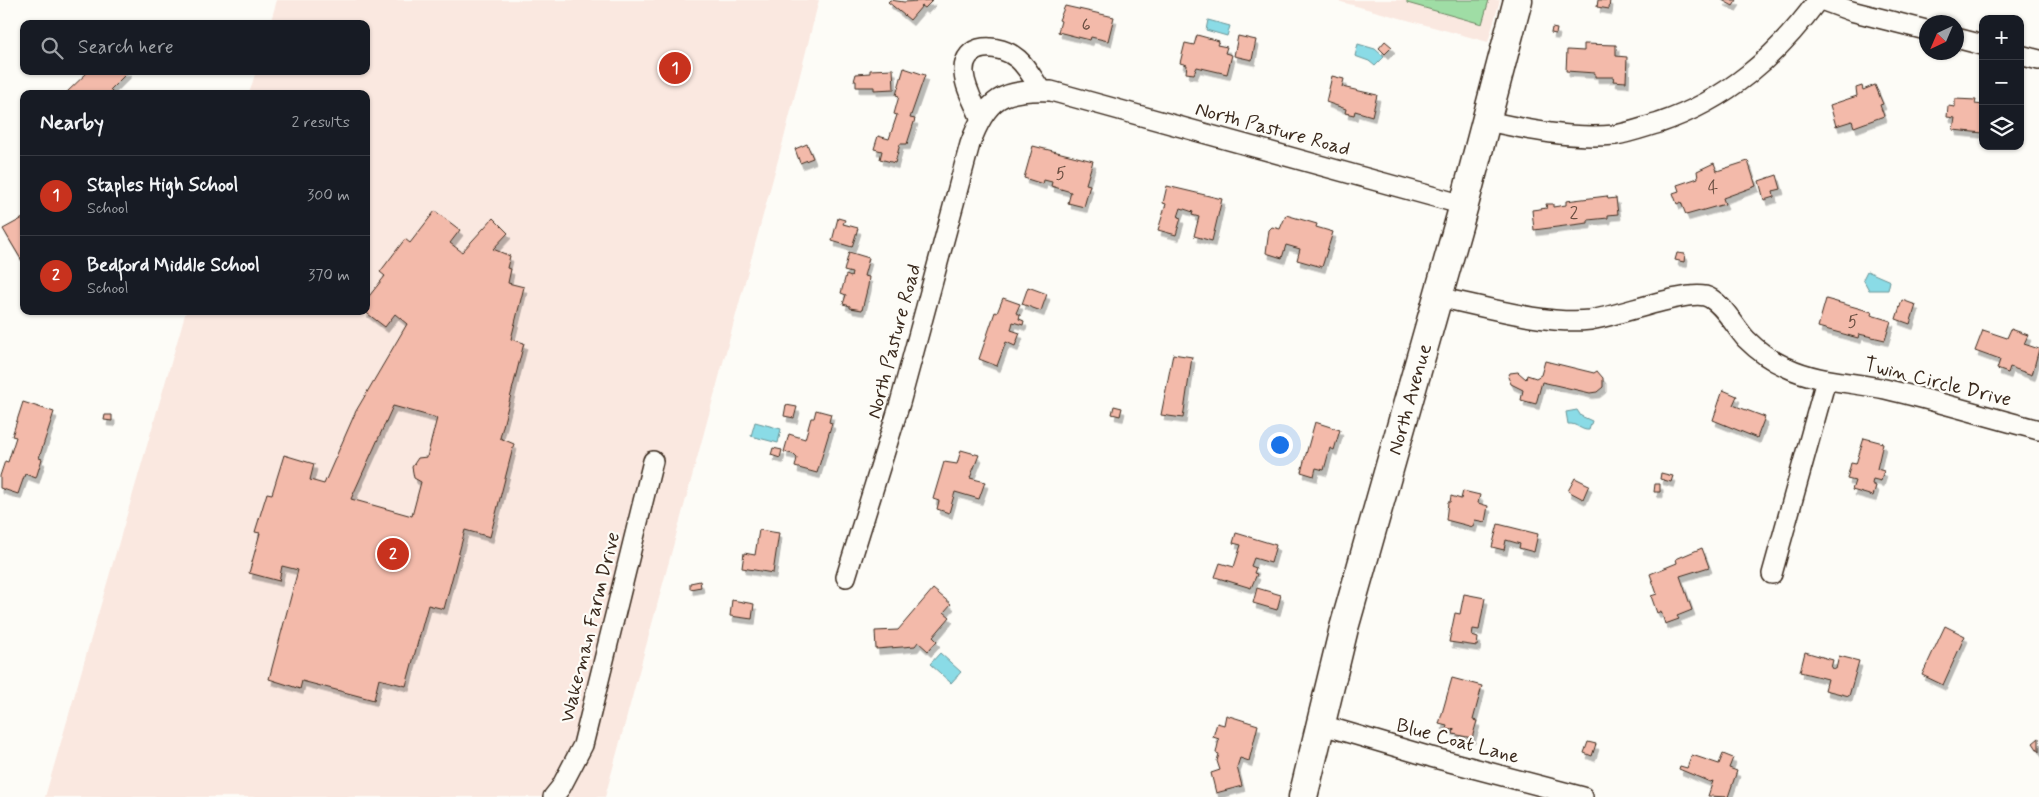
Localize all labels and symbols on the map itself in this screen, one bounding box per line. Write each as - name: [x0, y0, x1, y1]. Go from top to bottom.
- house number: 6: [1081, 13, 1091, 37]
- north arrow: [1919, 15, 1964, 60]
- pin: 1: [659, 49, 691, 87]
- street label: North Pasture Road: [1192, 96, 1353, 163]
- house number: 5: [1056, 162, 1067, 186]
- house number: 4: [1708, 176, 1718, 200]
- house number: 2: [1570, 201, 1579, 225]
- street label: North Pasture Road: [861, 261, 928, 422]
- house number: 5: [1848, 310, 1859, 334]
- street label: North Avenue: [1382, 340, 1439, 458]
- street label: Twin Circle Drive: [1861, 351, 2014, 414]
- your location: [1267, 432, 1293, 458]
- street label: Wakeman Farm Drive: [554, 529, 627, 725]
- pin: 2: [377, 535, 409, 573]
- street label: Blue Coat Lane: [1393, 712, 1522, 771]

